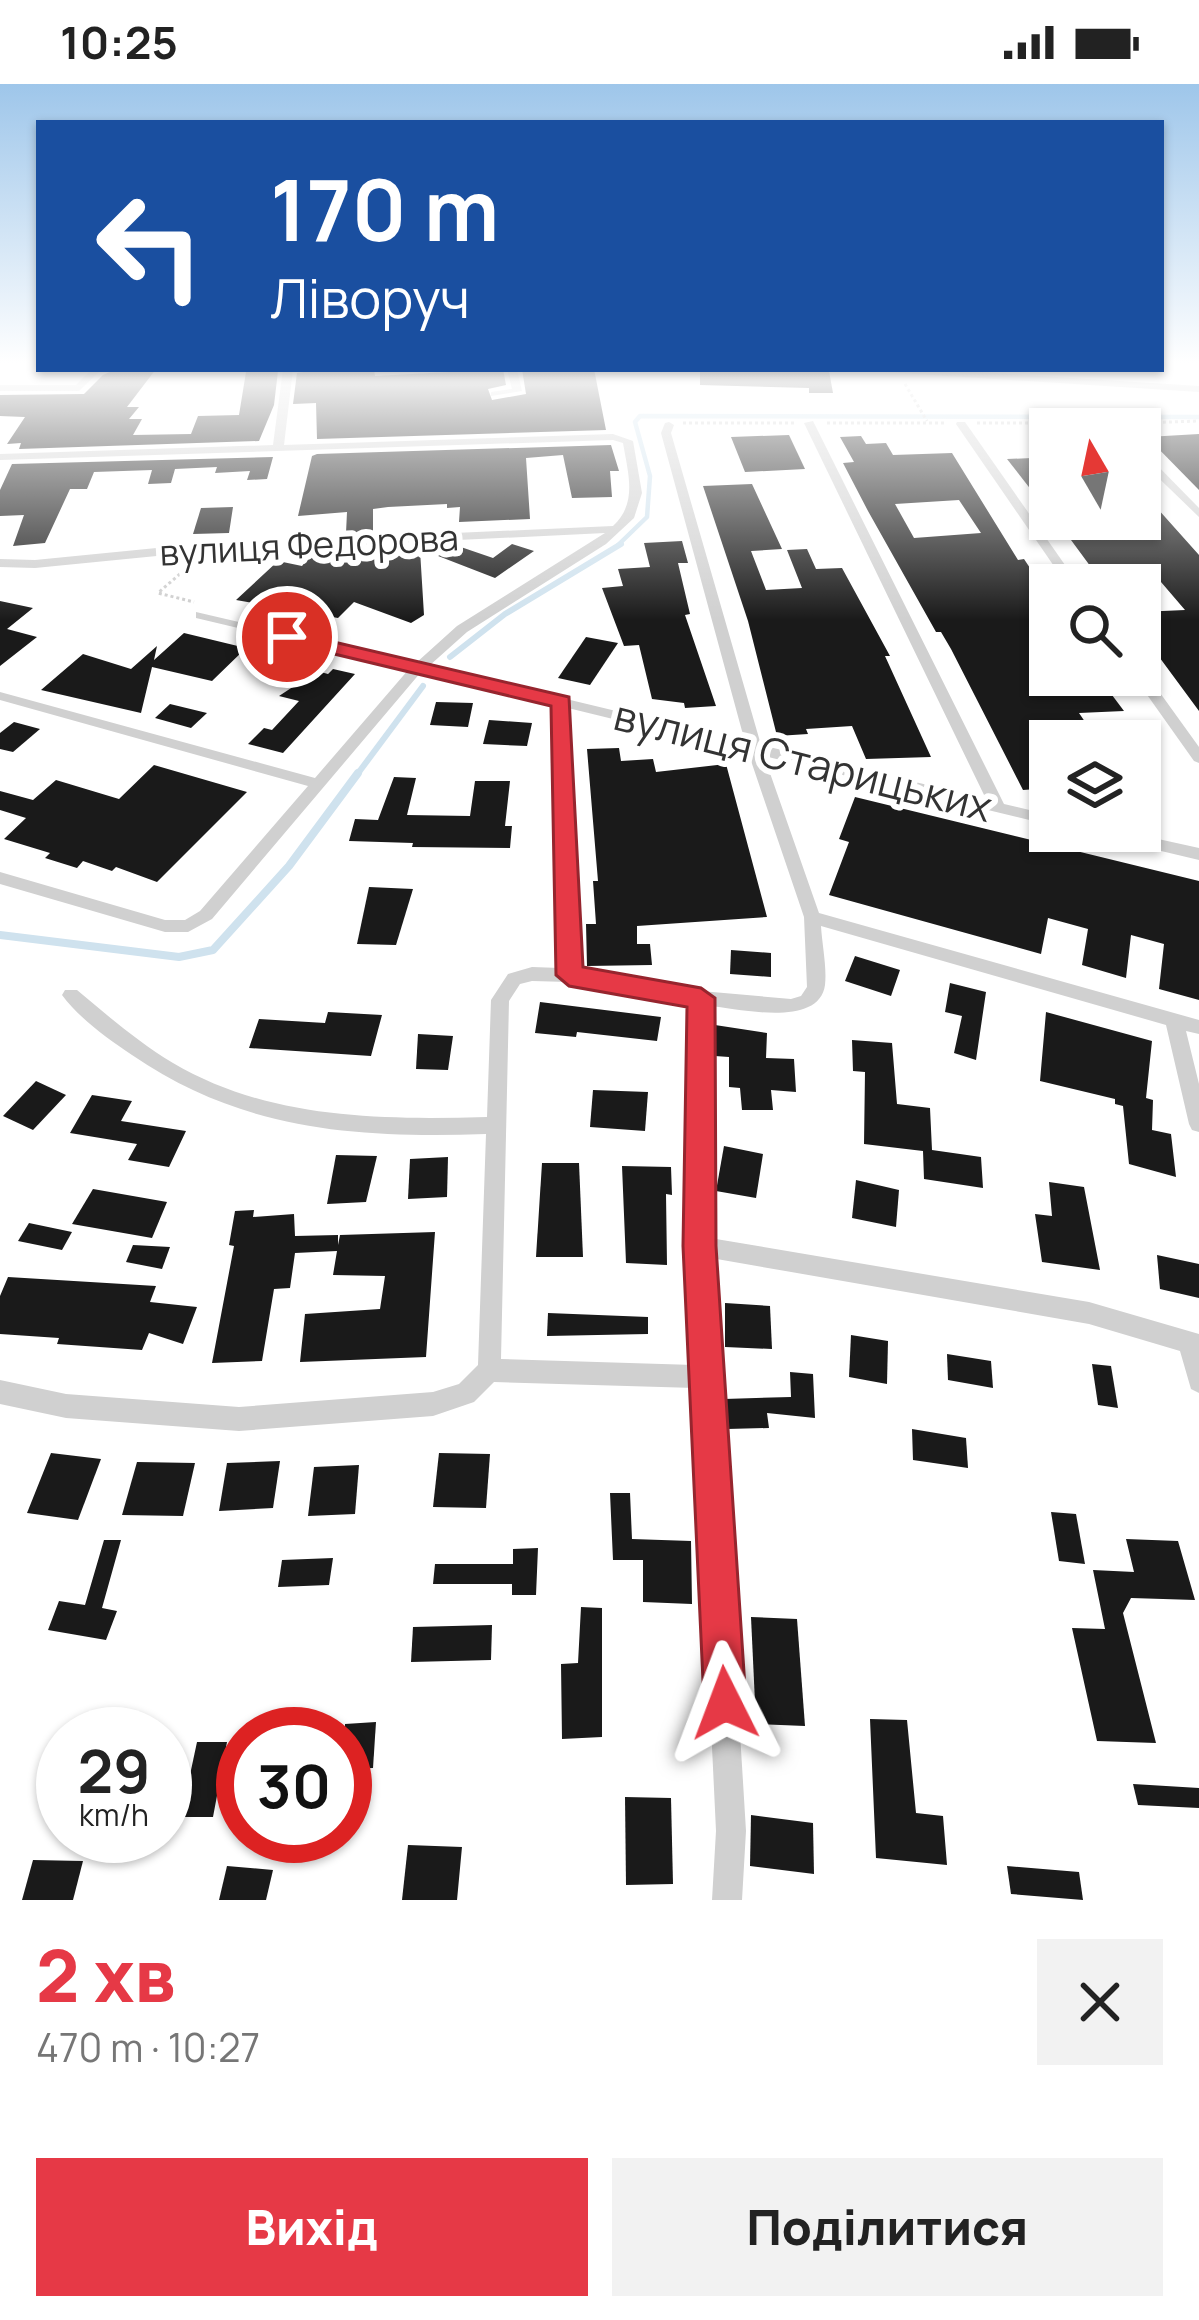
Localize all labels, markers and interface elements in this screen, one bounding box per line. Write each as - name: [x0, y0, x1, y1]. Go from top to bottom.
- text: 10:25: [60, 11, 178, 73]
- text: 170 m: [270, 151, 499, 266]
- icon: left: [72, 168, 228, 324]
- text: Ліворуч: [270, 260, 470, 334]
- north arrow: [1029, 408, 1161, 540]
- map controls: [1029, 408, 1161, 852]
- street label: вулиця Федорова: [158, 512, 460, 577]
- button: search: [1029, 564, 1161, 696]
- pin: [236, 586, 338, 688]
- icon: arrive: [254, 604, 320, 670]
- street label: вулиця Старицьких: [608, 685, 998, 835]
- button: layers: [1029, 720, 1161, 852]
- position arrow: [662, 1640, 788, 1766]
- speed limit sign: 30: [216, 1707, 372, 1863]
- text: 29: [77, 1729, 151, 1811]
- text: km/h: [79, 1794, 149, 1835]
- text: 2 хв: [36, 1925, 175, 2024]
- button: close: [1037, 1939, 1163, 2065]
- text: 470 m · 10:27: [36, 2020, 260, 2074]
- button: Вихід: [36, 2158, 588, 2296]
- button: Поділитися: [612, 2158, 1163, 2296]

